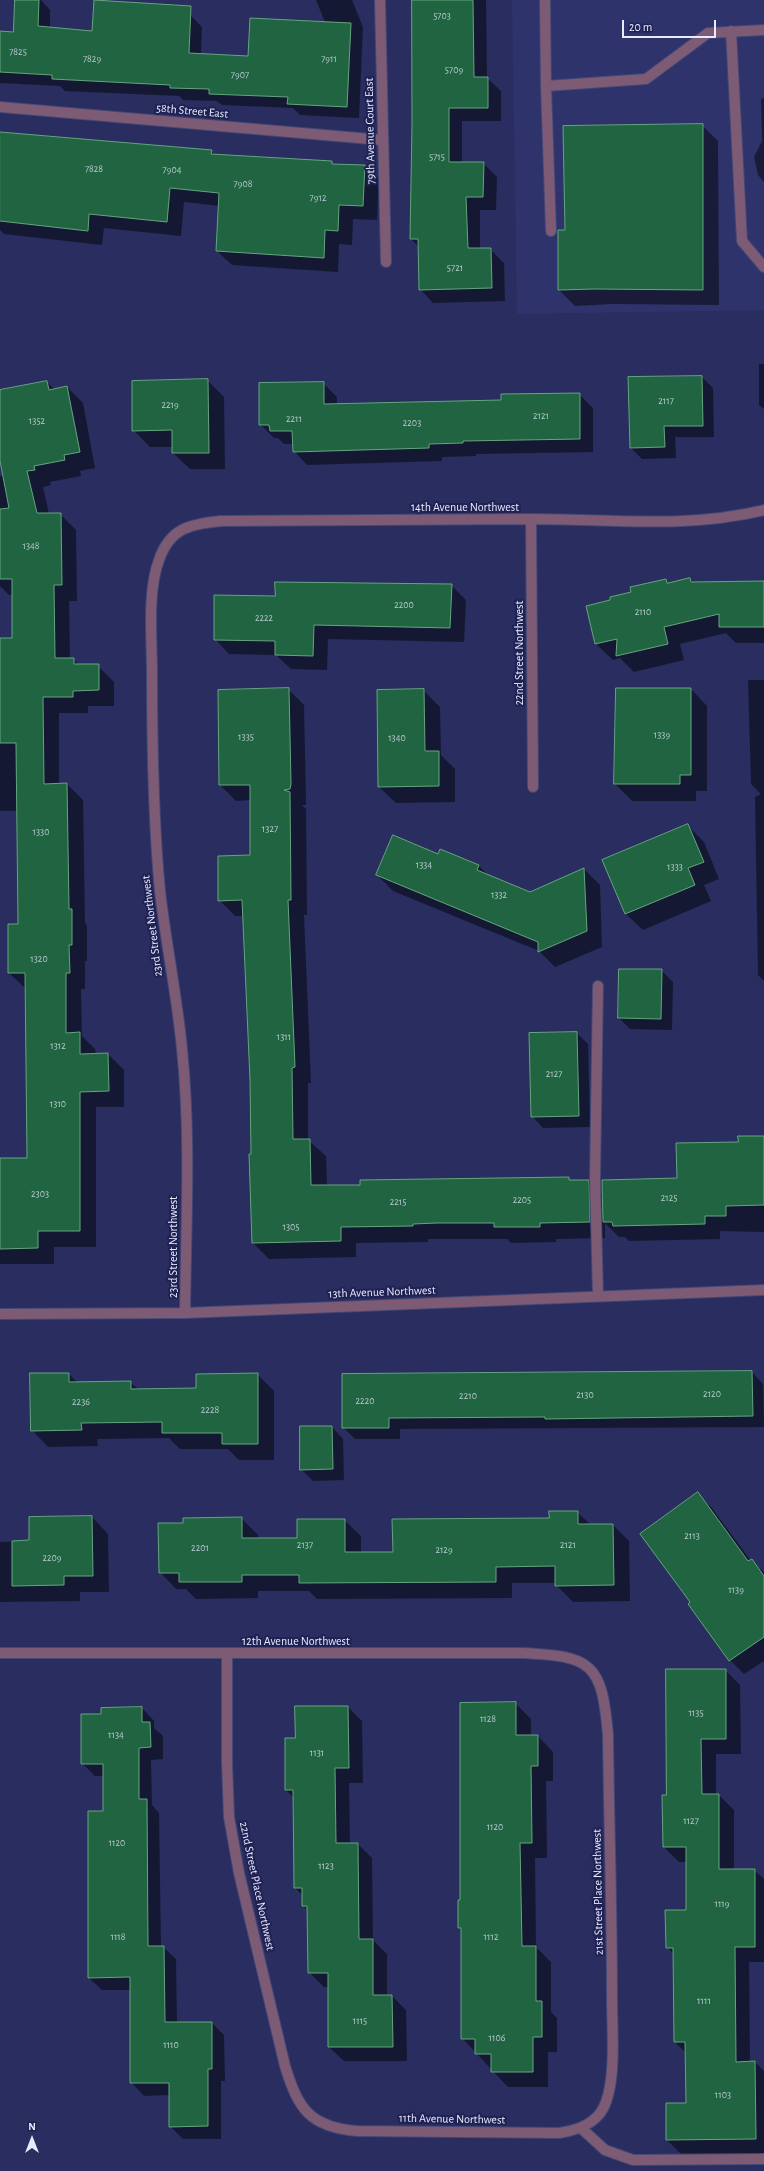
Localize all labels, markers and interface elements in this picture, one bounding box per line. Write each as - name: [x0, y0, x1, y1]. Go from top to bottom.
- house number: 5703: [433, 10, 451, 22]
- scale bar: [624, 12, 718, 38]
- text: 20 m: [629, 21, 652, 33]
- house number: 7825: [9, 46, 27, 58]
- house number: 7829: [83, 53, 101, 65]
- house number: 7911: [321, 53, 337, 65]
- house number: 5709: [445, 64, 463, 76]
- house number: 7907: [231, 69, 249, 81]
- street label: 79th Avenue Court East: [362, 78, 378, 184]
- street label: 58th Street East: [155, 101, 229, 121]
- house number: 5715: [429, 151, 445, 163]
- house number: 7828: [85, 163, 103, 175]
- house number: 7904: [163, 164, 181, 176]
- house number: 7908: [234, 178, 252, 190]
- house number: 7912: [310, 192, 326, 204]
- house number: 5721: [447, 262, 463, 274]
- house number: 2117: [658, 395, 674, 407]
- house number: 2219: [161, 399, 179, 411]
- house number: 2121: [533, 410, 549, 422]
- house number: 2211: [286, 413, 302, 425]
- house number: 1352: [29, 415, 45, 427]
- house number: 2203: [403, 417, 421, 429]
- street label: 14th Avenue Northwest: [411, 500, 519, 514]
- house number: 1348: [22, 540, 40, 552]
- house number: 2200: [394, 599, 414, 611]
- street label: 22nd Street Northwest: [512, 601, 526, 705]
- house number: 2110: [635, 606, 651, 618]
- house number: 2222: [255, 612, 273, 624]
- house number: 1339: [654, 729, 670, 741]
- house number: 1335: [238, 731, 254, 743]
- house number: 1340: [388, 732, 406, 744]
- house number: 1327: [262, 823, 278, 835]
- house number: 1330: [33, 826, 49, 838]
- house number: 1334: [416, 859, 432, 871]
- house number: 1333: [667, 861, 683, 873]
- street label: 23rd Street Northwest: [139, 875, 165, 977]
- house number: 1332: [491, 889, 507, 901]
- house number: 1320: [30, 953, 48, 965]
- house number: 1311: [277, 1031, 291, 1043]
- house number: 1312: [50, 1040, 66, 1052]
- house number: 2127: [546, 1068, 562, 1080]
- house number: 1310: [50, 1098, 66, 1110]
- house number: 2303: [31, 1188, 49, 1200]
- house number: 2125: [661, 1192, 677, 1204]
- house number: 2205: [513, 1194, 531, 1206]
- street label: 23rd Street Northwest: [166, 1196, 180, 1298]
- house number: 2215: [390, 1196, 406, 1208]
- house number: 1305: [282, 1221, 300, 1233]
- street label: 13th Avenue Northwest: [328, 1283, 436, 1301]
- house number: 2120: [703, 1388, 721, 1400]
- house number: 2130: [576, 1389, 594, 1401]
- house number: 2210: [459, 1390, 477, 1402]
- house number: 2220: [356, 1395, 374, 1407]
- house number: 2236: [72, 1396, 90, 1408]
- house number: 2228: [201, 1404, 219, 1416]
- house number: 2113: [684, 1530, 700, 1542]
- house number: 2137: [297, 1539, 313, 1551]
- house number: 2121: [560, 1539, 576, 1551]
- house number: 2201: [191, 1542, 209, 1554]
- house number: 2129: [435, 1544, 453, 1556]
- house number: 2209: [42, 1552, 62, 1564]
- house number: 1139: [728, 1584, 744, 1596]
- street label: 12th Avenue Northwest: [242, 1634, 350, 1648]
- house number: 1135: [688, 1707, 704, 1719]
- house number: 1128: [480, 1713, 496, 1725]
- house number: 1134: [108, 1729, 124, 1741]
- house number: 1131: [310, 1747, 324, 1759]
- house number: 1127: [683, 1815, 699, 1827]
- street label: 22nd Street Place Northwest: [236, 1820, 278, 1952]
- house number: 1120: [487, 1821, 503, 1833]
- street label: 21st Street Place Northwest: [590, 1829, 606, 1955]
- house number: 1120: [109, 1837, 125, 1849]
- house number: 1123: [318, 1860, 334, 1872]
- house number: 1119: [714, 1898, 730, 1910]
- house number: 1118: [110, 1931, 126, 1943]
- house number: 1112: [484, 1931, 498, 1943]
- house number: 1111: [697, 1995, 711, 2007]
- house number: 1115: [353, 2015, 367, 2027]
- house number: 1106: [489, 2032, 505, 2044]
- house number: 1110: [163, 2039, 179, 2051]
- house number: 1103: [715, 2089, 731, 2101]
- street label: 11th Avenue Northwest: [399, 2111, 505, 2127]
- north arrow: [12, 2119, 52, 2159]
- text: N: [28, 2121, 36, 2132]

